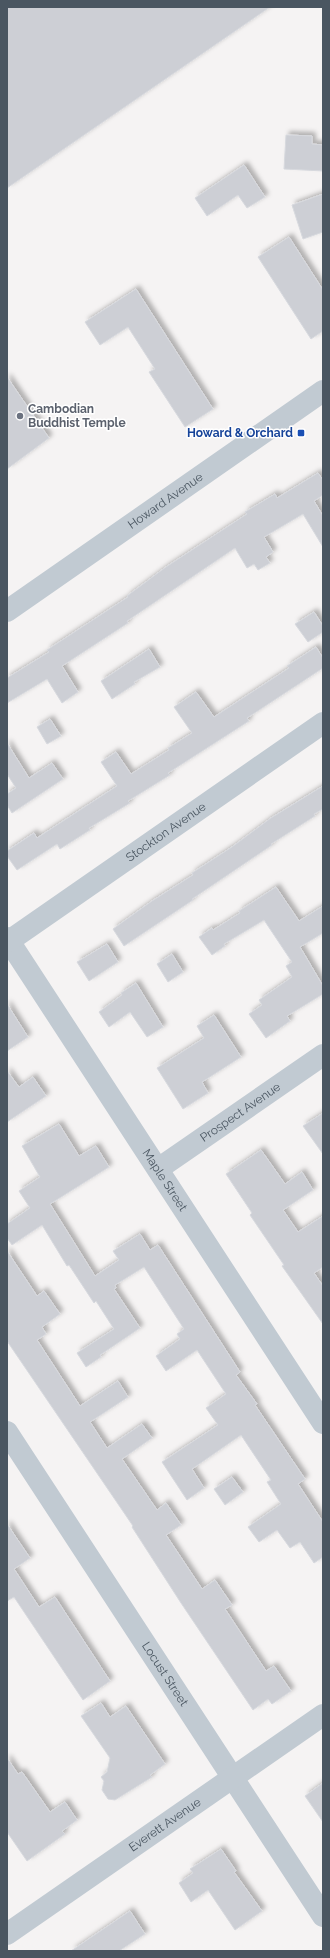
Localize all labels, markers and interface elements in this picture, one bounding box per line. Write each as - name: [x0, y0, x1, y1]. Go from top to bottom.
- place label: Cambodian Buddhist Temple: [28, 402, 126, 430]
- marker: Cambodian Buddhist Temple: [15, 411, 25, 421]
- place label: Howard & Orchard: [187, 426, 293, 440]
- marker: Howard & Orchard: [296, 428, 306, 438]
- street label: Howard Avenue: [125, 470, 206, 532]
- street label: Stockton Avenue: [123, 799, 209, 865]
- street label: Prospect Avenue: [197, 1080, 283, 1145]
- street label: Maple Street: [139, 1147, 190, 1214]
- street label: Locust Street: [139, 1639, 191, 1709]
- street label: Everett Avenue: [126, 1795, 203, 1854]

